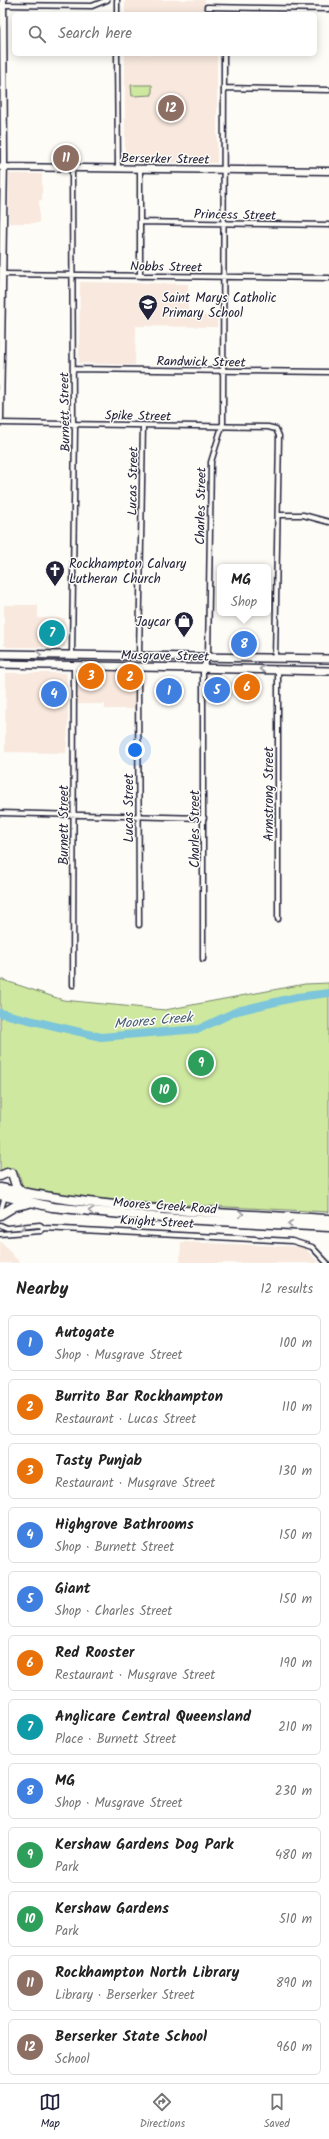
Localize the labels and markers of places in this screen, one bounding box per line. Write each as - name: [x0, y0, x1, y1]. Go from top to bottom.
- pin: 12: [158, 93, 184, 123]
- pin: 11: [53, 143, 79, 173]
- place label: Saint Marys Catholic Primary School: [162, 288, 277, 324]
- school or university icon: Saint Marys Catholic Primary School: [137, 293, 159, 321]
- place label: Rockhampton Calvary Lutheran Church: [69, 554, 187, 590]
- church icon: Rockhampton Calvary Lutheran Church: [44, 559, 66, 587]
- shop icon: Jaycar: [173, 610, 195, 638]
- place label: Jaycar: [136, 612, 171, 633]
- pin: 7: [39, 618, 65, 648]
- pin: 8: [231, 629, 257, 659]
- pin: 3: [78, 661, 104, 691]
- pin: 2: [117, 662, 143, 692]
- pin: 6: [234, 672, 260, 702]
- pin: 5: [204, 675, 230, 705]
- pin: 1: [156, 676, 182, 706]
- pin: 4: [41, 679, 67, 709]
- pin: 9: [188, 1048, 214, 1078]
- pin: 10: [151, 1075, 177, 1105]

